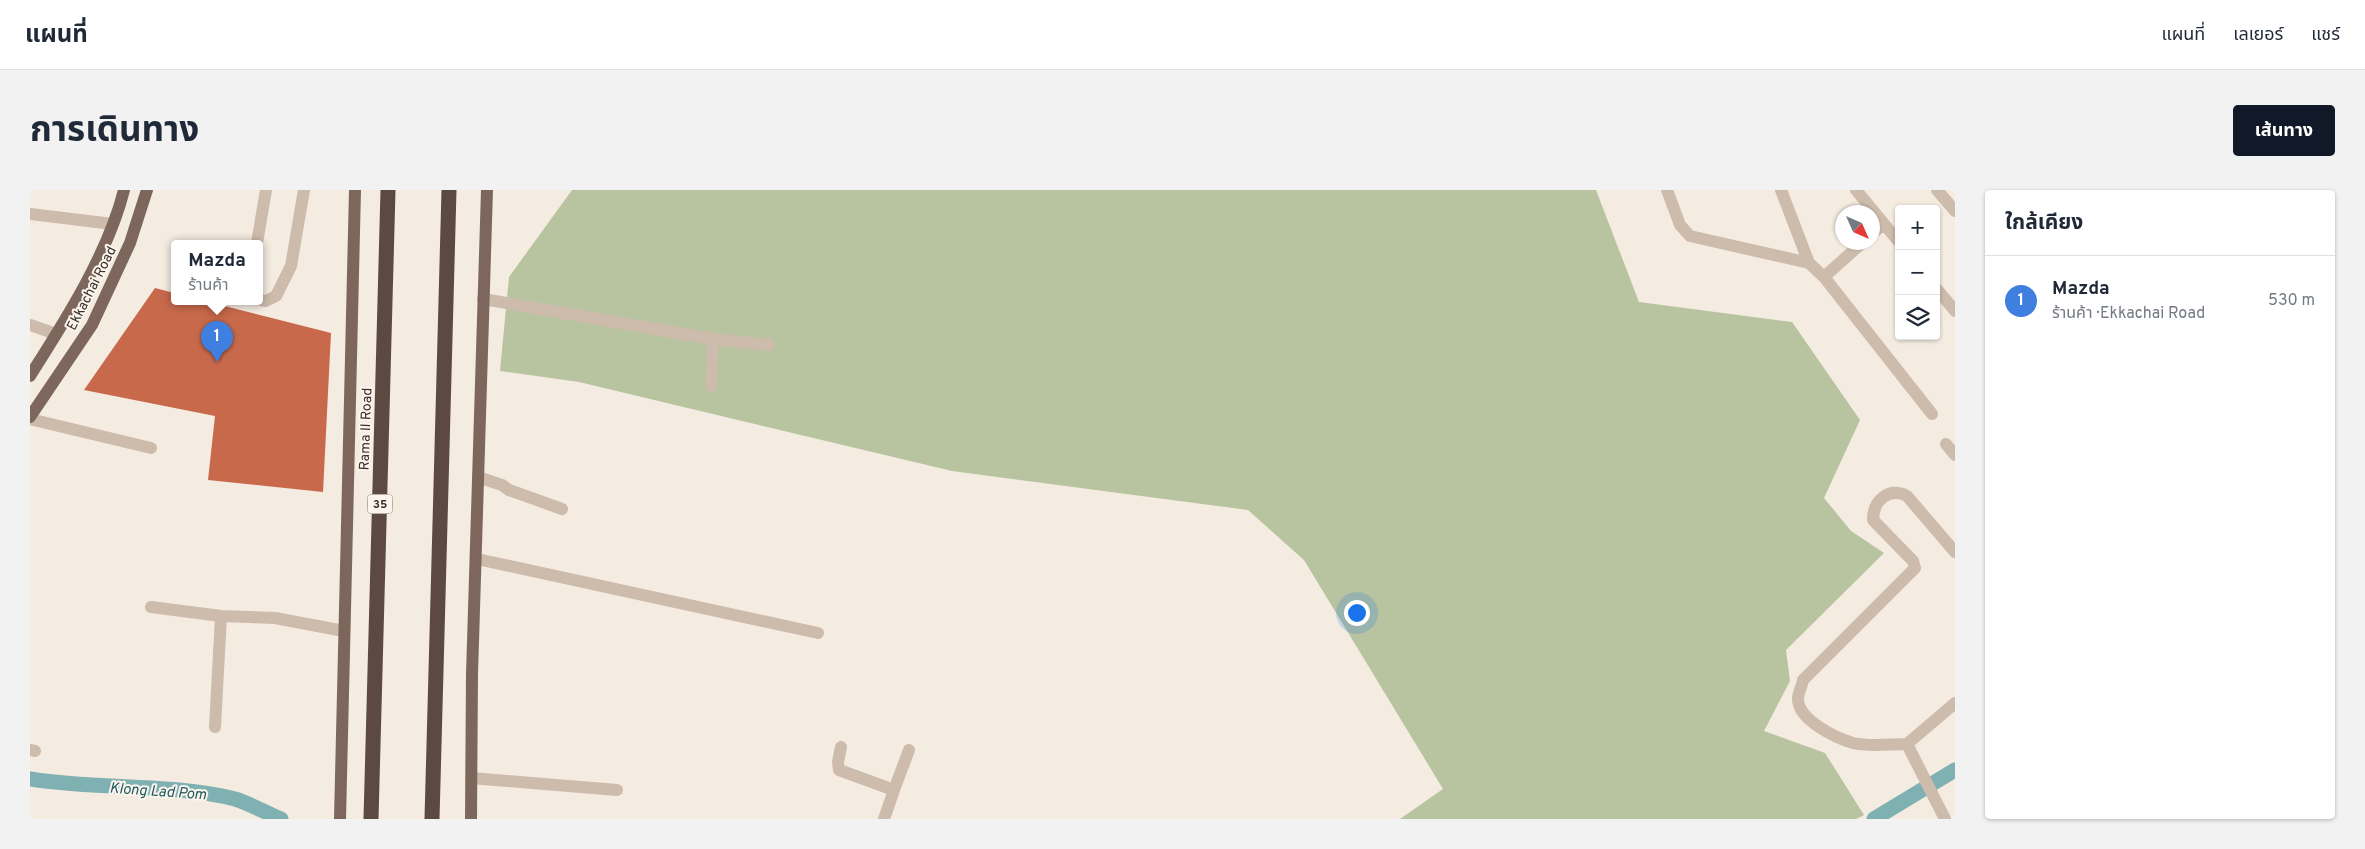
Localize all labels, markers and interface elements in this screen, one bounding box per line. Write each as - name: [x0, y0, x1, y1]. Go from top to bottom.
- text: แผนที่: [25, 21, 88, 51]
- text: แผนที่: [2161, 24, 2205, 47]
- text: เลเยอร์: [2233, 24, 2283, 47]
- text: แชร์: [2311, 24, 2340, 47]
- button: เส้นทาง: [2233, 105, 2335, 156]
- text: การเดินทาง: [30, 110, 199, 154]
- north arrow: [1835, 205, 1880, 250]
- map controls: [1895, 205, 1940, 340]
- button: +: [1895, 205, 1940, 250]
- text: ใกล้เคียง: [2005, 210, 2083, 237]
- popup: [171, 240, 263, 305]
- street label: Ekkachai Road: [64, 244, 121, 334]
- text: Mazda: [188, 249, 246, 273]
- button: −: [1895, 250, 1940, 295]
- text: ร้านค้า: [188, 276, 229, 296]
- text: Mazda: [2052, 277, 2110, 301]
- text: 1: [2018, 291, 2024, 311]
- text: 530 m: [2268, 291, 2315, 311]
- button: layers: [1895, 295, 1940, 340]
- text: ร้านค้า · Ekkachai Road: [2052, 304, 2205, 324]
- pin: 1: [201, 321, 233, 362]
- street label: Rama II Road: [357, 387, 376, 471]
- road number: 35: [368, 494, 392, 514]
- your location: [1344, 600, 1370, 626]
- water label: Klong Lad Pom: [109, 780, 208, 805]

